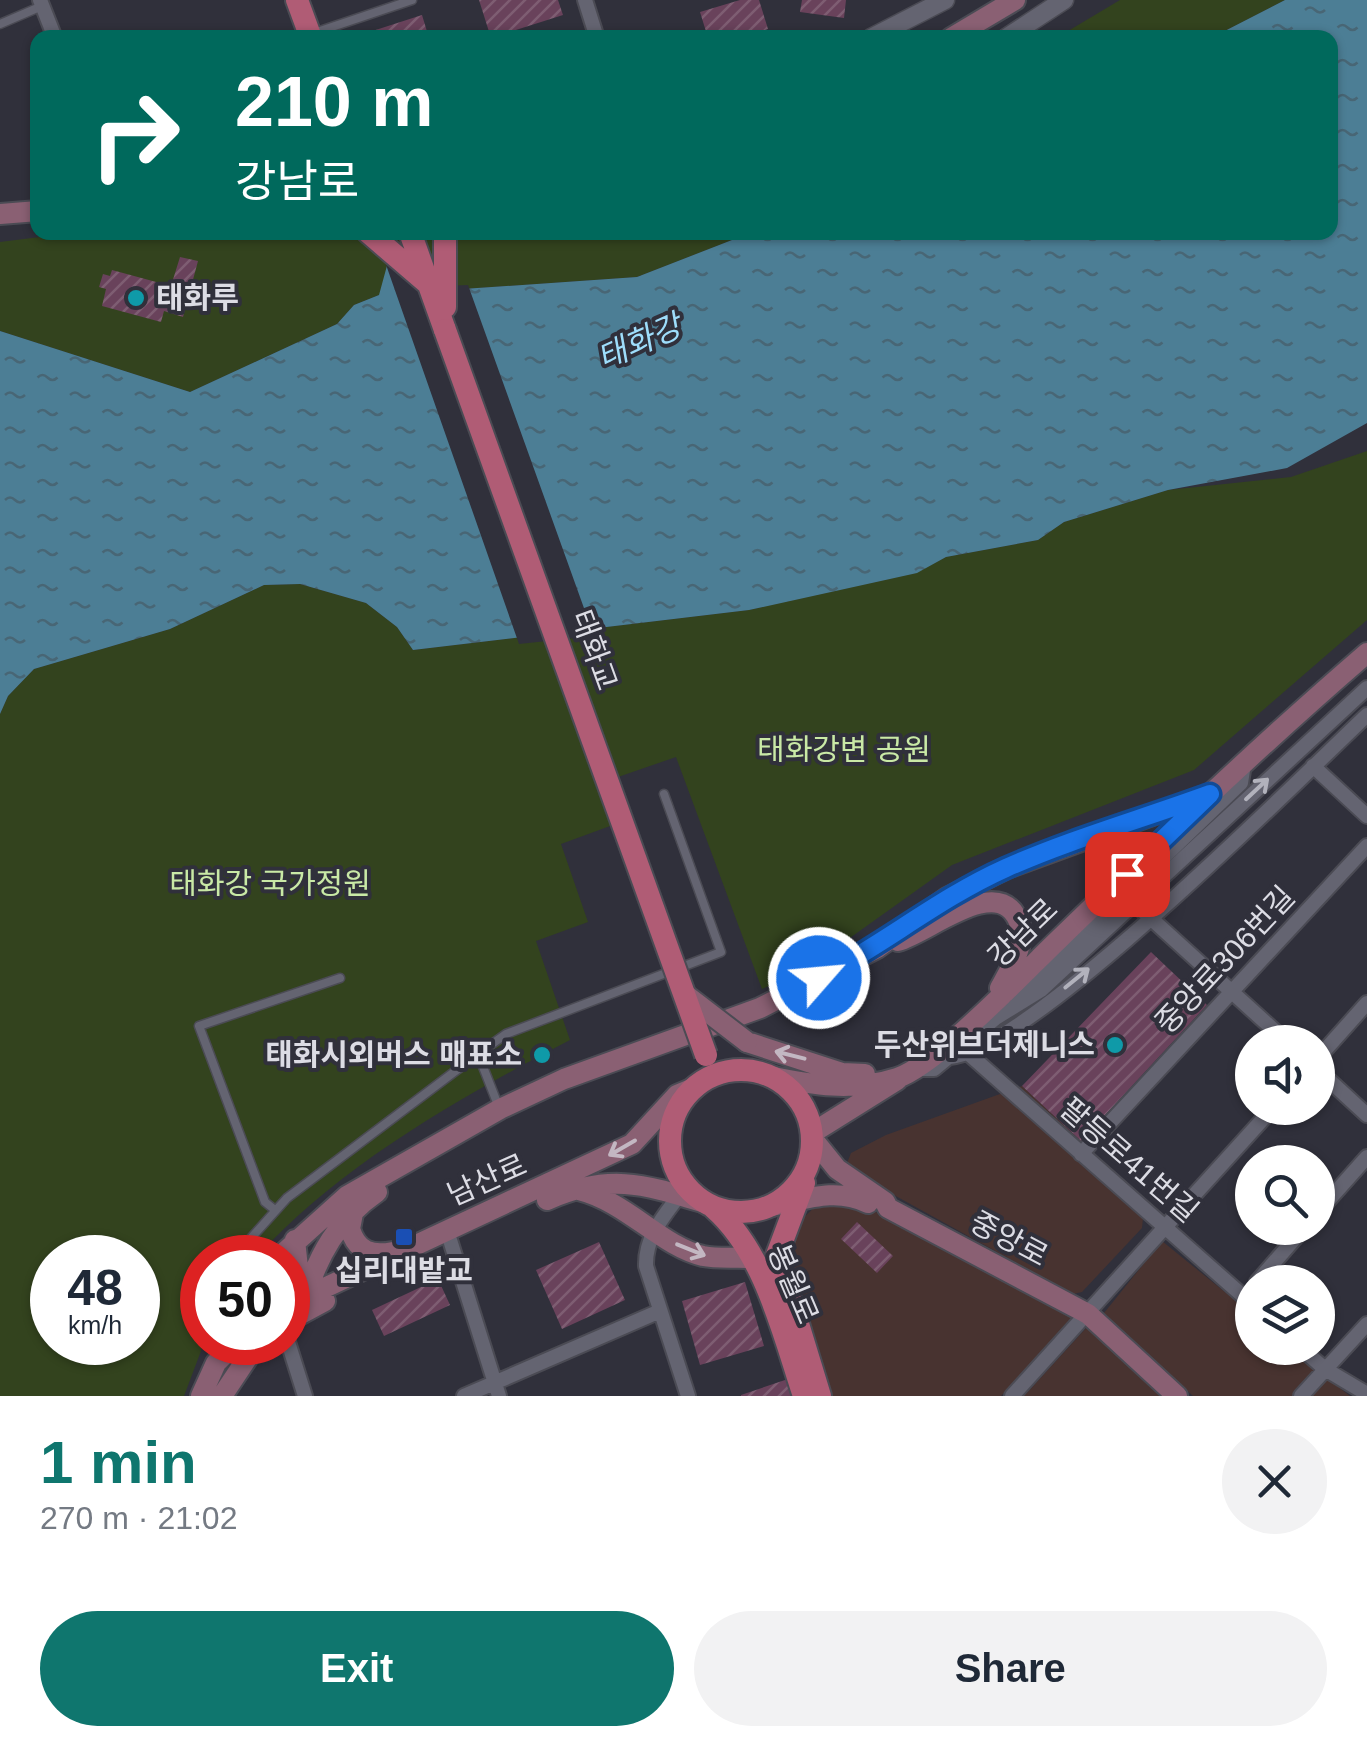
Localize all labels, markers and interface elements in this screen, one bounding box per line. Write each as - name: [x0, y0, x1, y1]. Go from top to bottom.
- text: 210 m: [235, 63, 433, 141]
- icon: right: [70, 70, 200, 200]
- text: 강남로: [235, 156, 359, 207]
- place label: 태화루: [156, 281, 239, 314]
- marker: 태화루: [125, 287, 147, 309]
- water label: 태화강: [591, 306, 691, 376]
- street label: 태화교: [565, 605, 624, 694]
- park label: 태화강변 공원: [757, 733, 931, 766]
- one-way arrow: [1243, 778, 1269, 802]
- pin: [1085, 832, 1170, 917]
- icon: arrive: [1100, 847, 1155, 902]
- park label: 태화강 국가정원: [169, 867, 371, 900]
- street label: 중앙로306번길: [1148, 880, 1301, 1040]
- street label: 강남로: [981, 892, 1064, 973]
- position arrow: [767, 926, 871, 1030]
- one-way arrow: [1063, 968, 1090, 989]
- map controls: [1235, 1025, 1335, 1365]
- button: sound: [1235, 1025, 1335, 1125]
- place label: 두산위브더제니스: [874, 1028, 1095, 1061]
- marker: 두산위브더제니스: [1104, 1034, 1126, 1056]
- place label: 태화시외버스 매표소: [265, 1038, 522, 1071]
- marker: 태화시외버스 매표소: [531, 1044, 553, 1066]
- one-way arrow: [775, 1045, 807, 1063]
- street label: 팔등로41번길: [1054, 1091, 1205, 1228]
- one-way arrow: [608, 1139, 637, 1159]
- button: search: [1235, 1145, 1335, 1245]
- street label: 남산로: [442, 1148, 531, 1211]
- street label: 중앙로: [965, 1205, 1054, 1273]
- marker: 십리대밭교: [393, 1226, 415, 1248]
- speed limit sign: 50: [180, 1235, 310, 1365]
- street label: 봉월로: [762, 1239, 825, 1328]
- one-way arrow: [675, 1242, 706, 1260]
- place label: 십리대밭교: [335, 1254, 473, 1287]
- text: 48: [67, 1260, 123, 1316]
- button: layers: [1235, 1265, 1335, 1365]
- text: km/h: [68, 1311, 122, 1339]
- text: 1 min: [40, 1429, 197, 1496]
- button: close: [1222, 1429, 1327, 1534]
- text: 270 m · 21:02: [40, 1500, 237, 1536]
- button: Exit: [40, 1611, 674, 1726]
- button: Share: [694, 1611, 1327, 1726]

